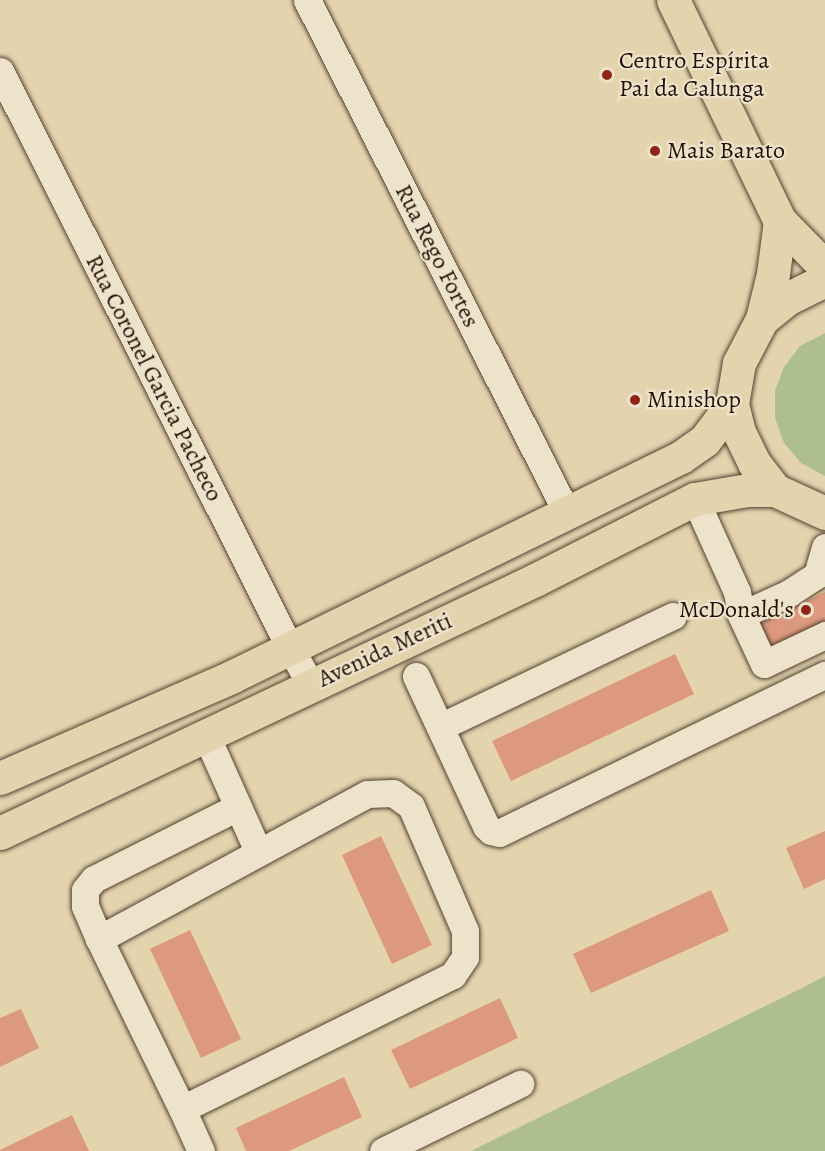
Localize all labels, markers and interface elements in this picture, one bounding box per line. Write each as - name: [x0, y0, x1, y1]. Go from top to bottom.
- place label: Centro Espírita Pai da Calunga: [619, 47, 769, 103]
- marker: Centro Espírita Pai da Calunga: [600, 68, 614, 82]
- place label: Mais Barato: [667, 137, 785, 165]
- marker: Mais Barato: [648, 144, 662, 158]
- street label: Rua Rego Fortes: [389, 180, 485, 332]
- street label: Rua Coronel Garcia Pacheco: [79, 250, 229, 506]
- place label: Minishop: [647, 386, 741, 414]
- marker: Minishop: [628, 393, 642, 407]
- place label: McDonald's: [679, 596, 794, 624]
- marker: McDonald's: [799, 603, 813, 617]
- street label: Avenida Meriti: [313, 606, 457, 694]

